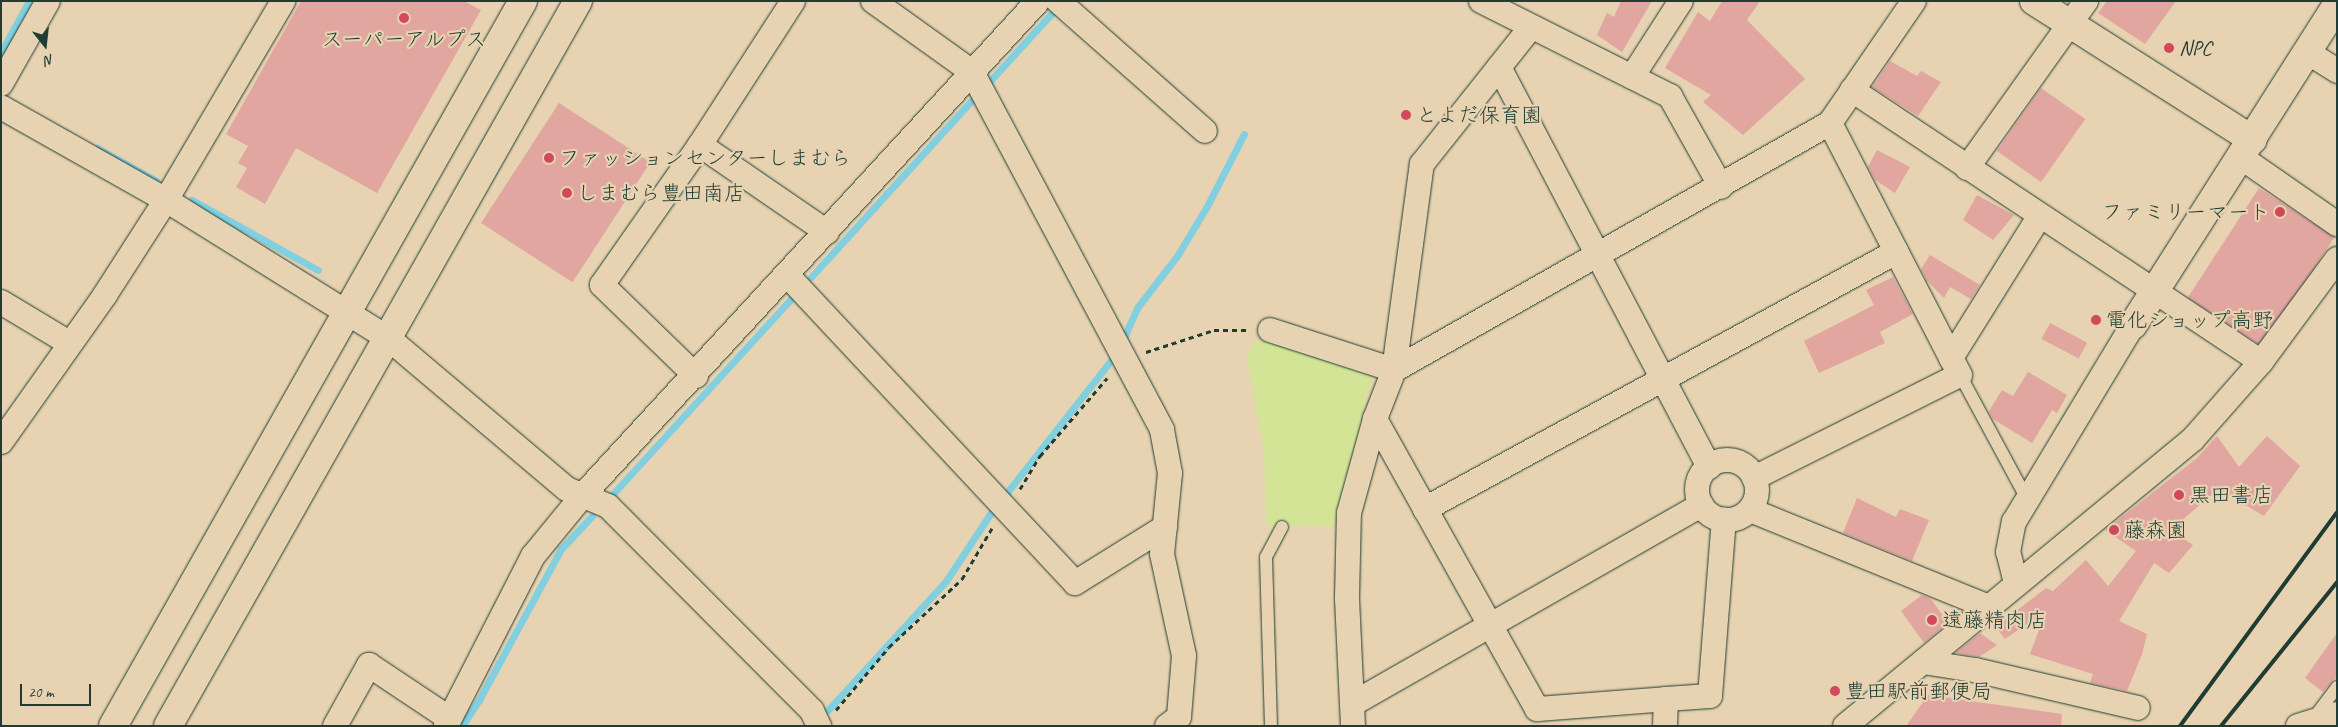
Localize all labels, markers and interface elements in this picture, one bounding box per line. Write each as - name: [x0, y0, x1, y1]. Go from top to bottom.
- marker: スーパーアルプス: [398, 12, 410, 24]
- north arrow: [20, 20, 70, 70]
- place label: スーパーアルプス: [320, 26, 488, 52]
- place label: NPC: [2179, 35, 2212, 61]
- marker: NPC: [2163, 42, 2175, 54]
- text: N: [43, 51, 56, 69]
- place label: とよだ保育園: [1416, 102, 1542, 128]
- marker: とよだ保育園: [1400, 109, 1412, 121]
- place label: ファッションセンターしまむら: [559, 145, 853, 171]
- marker: ファッションセンターしまむら: [543, 152, 555, 164]
- place label: しまむら豊田南店: [577, 180, 745, 206]
- marker: しまむら豊田南店: [561, 187, 573, 199]
- place label: ファミリーマート: [2102, 199, 2270, 225]
- marker: ファミリーマート: [2274, 206, 2286, 218]
- place label: 電化ショップ高野: [2106, 307, 2274, 333]
- marker: 電化ショップ高野: [2090, 314, 2102, 326]
- place label: 黒田書店: [2189, 482, 2273, 508]
- marker: 黒田書店: [2173, 489, 2185, 501]
- place label: 藤森園: [2124, 517, 2187, 543]
- marker: 藤森園: [2108, 524, 2120, 536]
- place label: 遠藤精肉店: [1942, 607, 2047, 633]
- marker: 遠藤精肉店: [1926, 614, 1938, 626]
- scale bar: [22, 674, 94, 706]
- place label: 豊田駅前郵便局: [1845, 678, 1992, 704]
- text: 20 m: [28, 683, 54, 702]
- marker: 豊田駅前郵便局: [1829, 685, 1841, 697]

